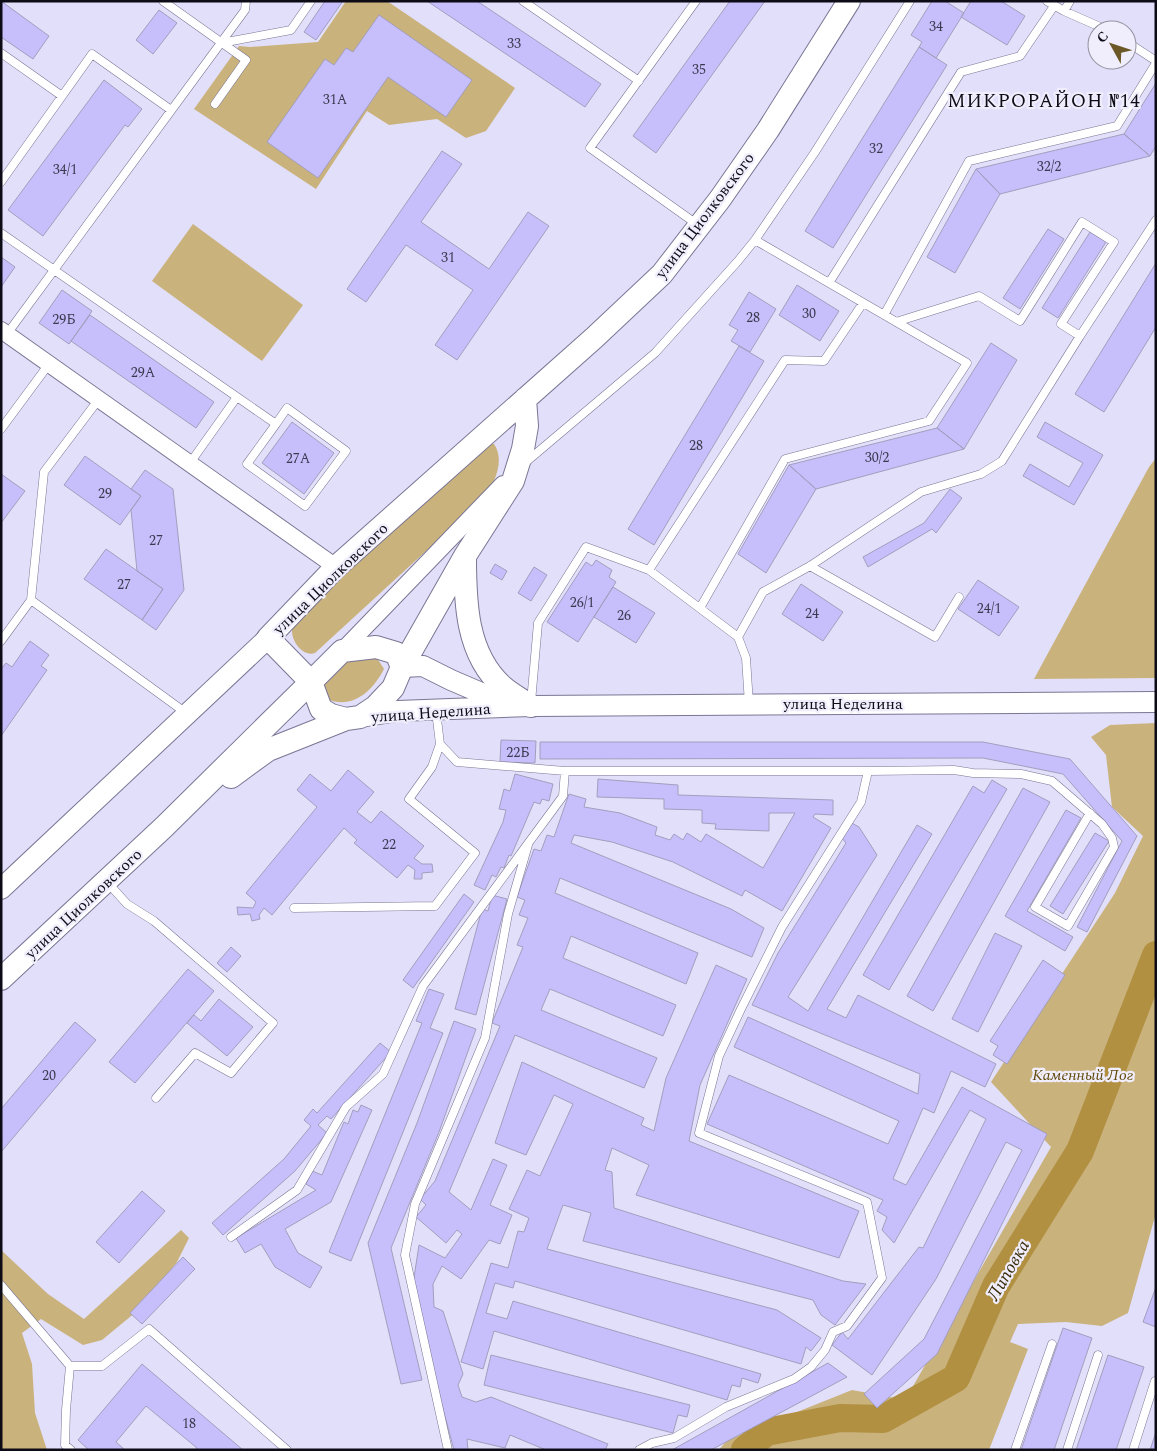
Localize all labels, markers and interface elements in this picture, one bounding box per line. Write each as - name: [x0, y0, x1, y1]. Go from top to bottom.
- house number: 34: [929, 16, 943, 37]
- north arrow: [1087, 20, 1137, 70]
- text: С: [1091, 26, 1114, 48]
- house number: 33: [507, 33, 521, 54]
- house number: 35: [692, 59, 706, 80]
- district label: МИКРОРАЙОН №14: [947, 87, 1141, 116]
- house number: 31А: [323, 89, 348, 110]
- house number: 32: [869, 138, 883, 159]
- street label: улица Циолковского: [649, 147, 760, 285]
- house number: 32/2: [1037, 156, 1061, 177]
- house number: 34/1: [53, 159, 77, 180]
- house number: 31: [441, 247, 455, 268]
- house number: 30: [802, 303, 816, 324]
- house number: 28: [746, 307, 760, 328]
- house number: 29Б: [52, 309, 76, 330]
- house number: 29А: [131, 362, 156, 383]
- house number: 28: [689, 435, 703, 456]
- house number: 30/2: [865, 447, 889, 468]
- house number: 27А: [286, 448, 311, 469]
- house number: 29: [98, 483, 112, 504]
- street label: улица Циолковского: [267, 517, 394, 641]
- house number: 27: [149, 530, 163, 551]
- house number: 27: [117, 574, 131, 595]
- house number: 26/1: [570, 592, 594, 613]
- house number: 24/1: [977, 598, 1001, 619]
- house number: 24: [805, 603, 819, 624]
- house number: 26: [617, 605, 631, 626]
- street label: улица Неделина: [782, 692, 903, 716]
- street label: улица Неделина: [370, 697, 492, 729]
- house number: 22Б: [506, 742, 530, 763]
- house number: 22: [382, 834, 396, 855]
- street label: улица Циолковского: [19, 843, 148, 965]
- park label: Каменный Лог: [1032, 1063, 1134, 1087]
- house number: 20: [42, 1065, 56, 1086]
- water label: Липовка: [980, 1235, 1037, 1307]
- house number: 18: [182, 1413, 196, 1434]

